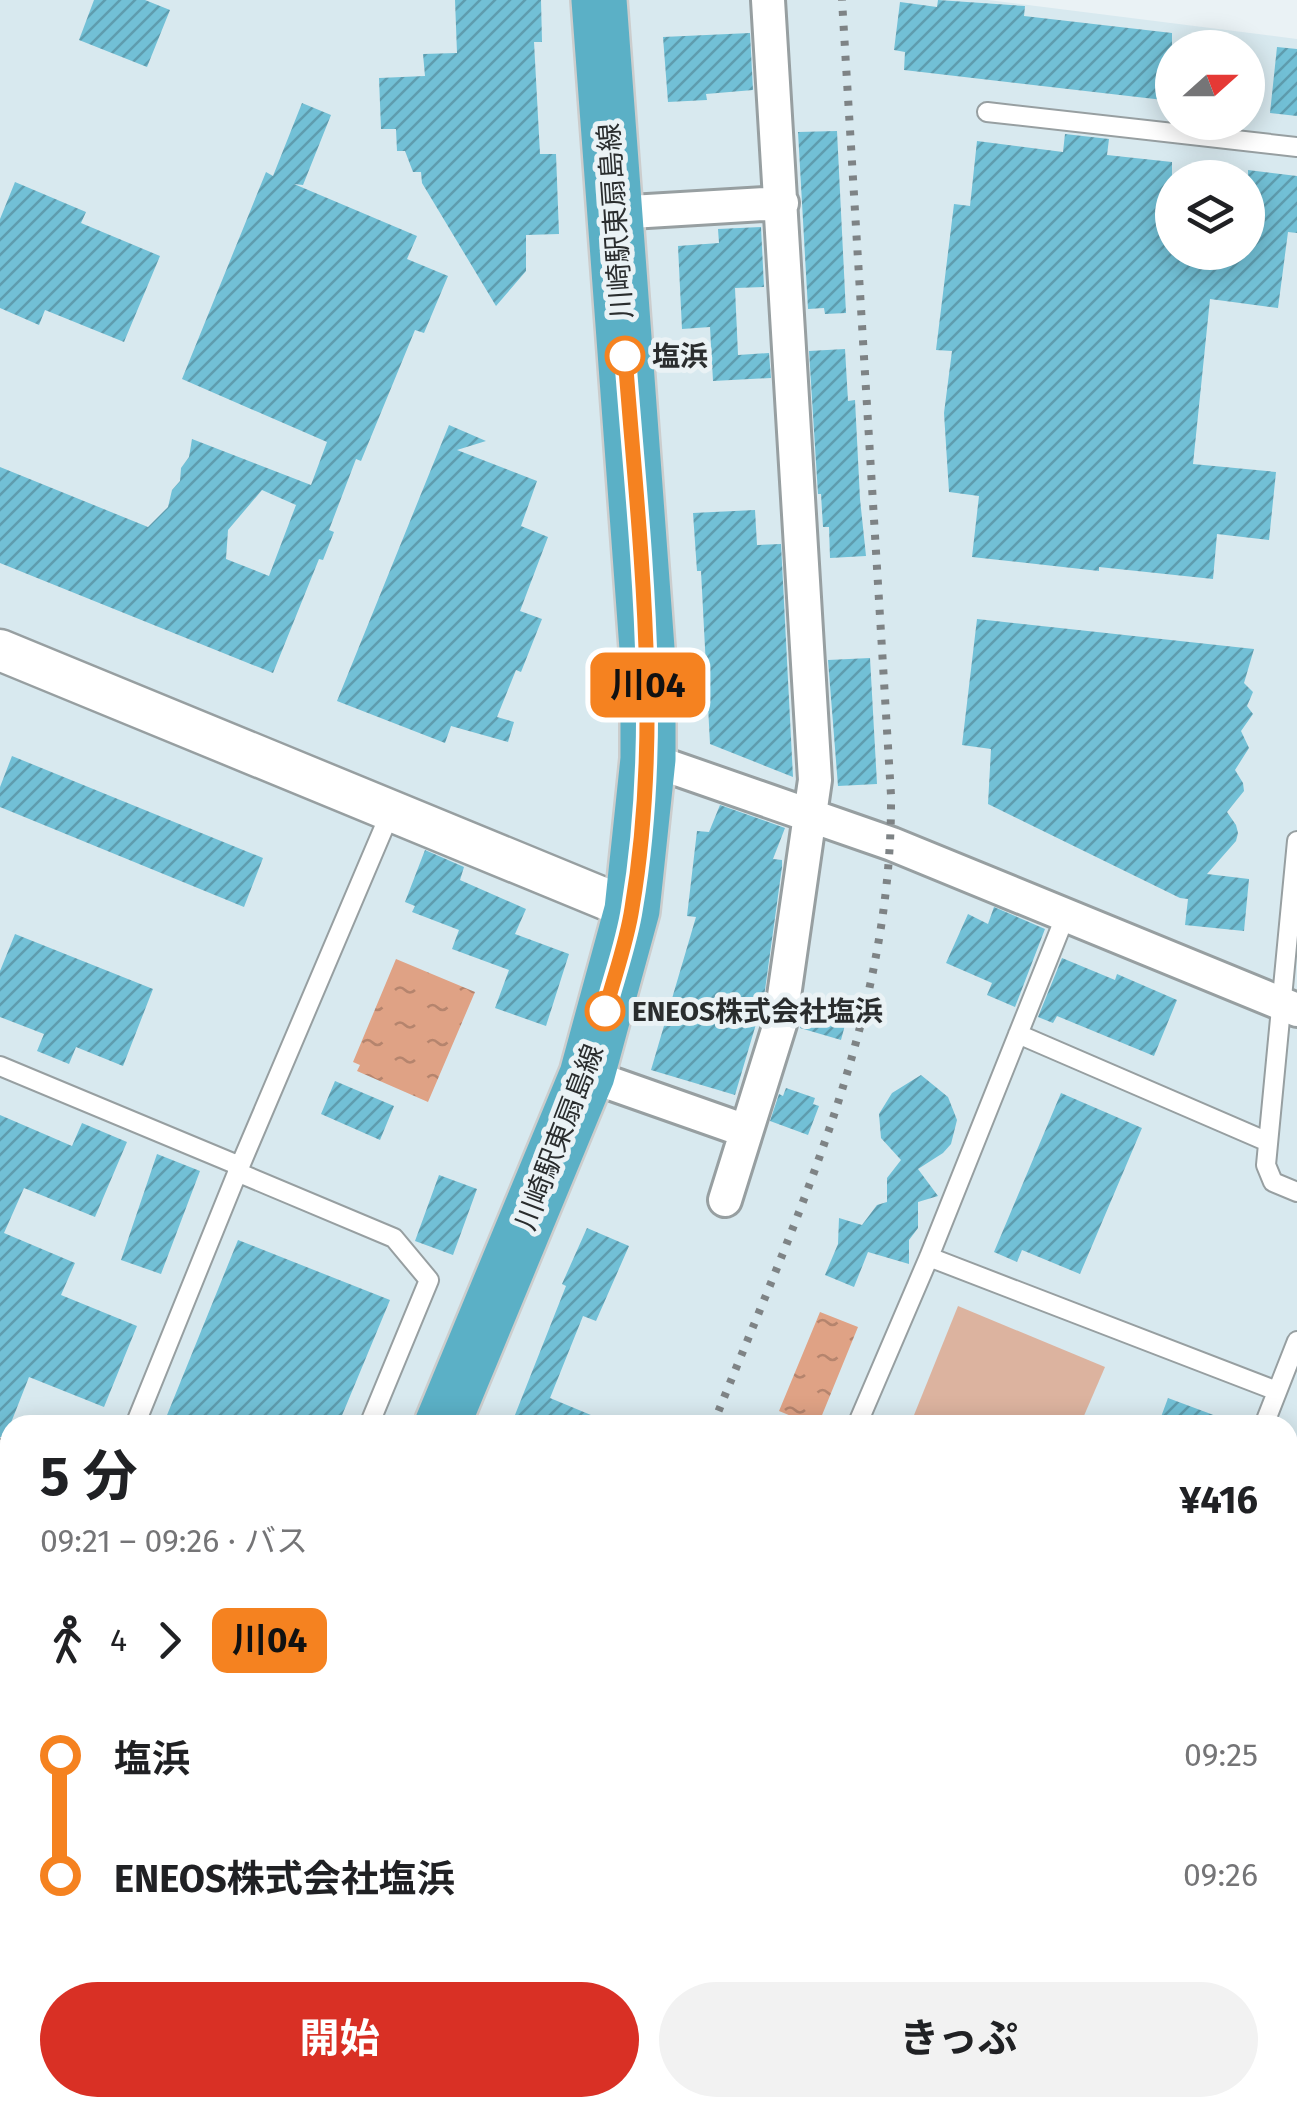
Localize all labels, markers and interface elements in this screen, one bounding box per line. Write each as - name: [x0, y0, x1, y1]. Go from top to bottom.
- north arrow: [1155, 30, 1265, 140]
- map controls: [1155, 30, 1265, 270]
- street label: 川崎駅東扇島線: [592, 122, 639, 320]
- button: layers: [1155, 160, 1265, 270]
- marker: 塩浜: [606, 337, 644, 375]
- place label: 塩浜: [652, 340, 708, 373]
- line badge: 川04: [590, 652, 706, 718]
- text: 川04: [610, 664, 686, 706]
- marker: ENEOS株式会社塩浜: [586, 992, 624, 1030]
- place label: ENEOS株式会社塩浜: [632, 995, 883, 1028]
- street label: 川崎駅東扇島線: [509, 1040, 610, 1235]
- text: 5 分: [40, 1444, 138, 1510]
- text: ¥416: [1179, 1477, 1258, 1523]
- text: 09:21 – 09:26 · バス: [40, 1522, 308, 1560]
- icon: walk: [40, 1613, 95, 1668]
- icon: forward: [142, 1613, 197, 1668]
- text: 川04: [232, 1619, 307, 1661]
- text: 4: [110, 1621, 127, 1659]
- text: 塩浜: [114, 1736, 190, 1782]
- text: 09:25: [1184, 1736, 1258, 1774]
- text: ENEOS株式会社塩浜: [114, 1856, 455, 1902]
- text: 09:26: [1183, 1856, 1258, 1894]
- button: 開始: [40, 1982, 639, 2097]
- button: きっぷ: [659, 1982, 1258, 2097]

